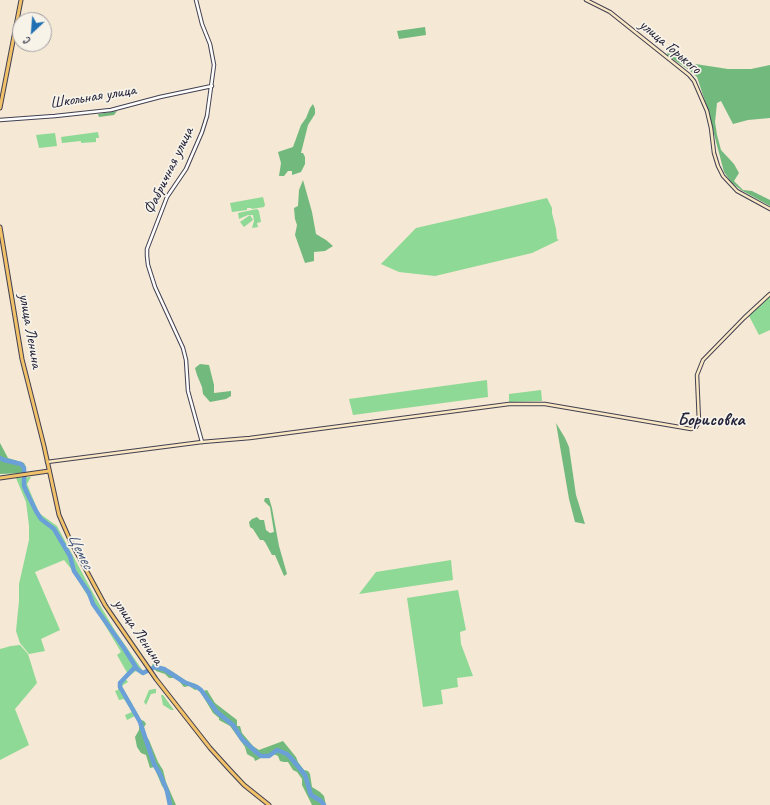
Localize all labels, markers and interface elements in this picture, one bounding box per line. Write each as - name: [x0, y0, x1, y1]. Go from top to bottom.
- north arrow: [12, 12, 52, 52]
- street label: улица Горького: [635, 15, 705, 79]
- text: С: [22, 34, 33, 49]
- street label: Школьная улица: [49, 81, 137, 113]
- street label: Фабричная улица: [140, 124, 198, 218]
- street label: улица Ленина: [14, 292, 46, 370]
- district label: Борисовка: [678, 409, 744, 431]
- water label: Цемес: [63, 530, 97, 572]
- street label: улица Ленина: [109, 595, 167, 669]

